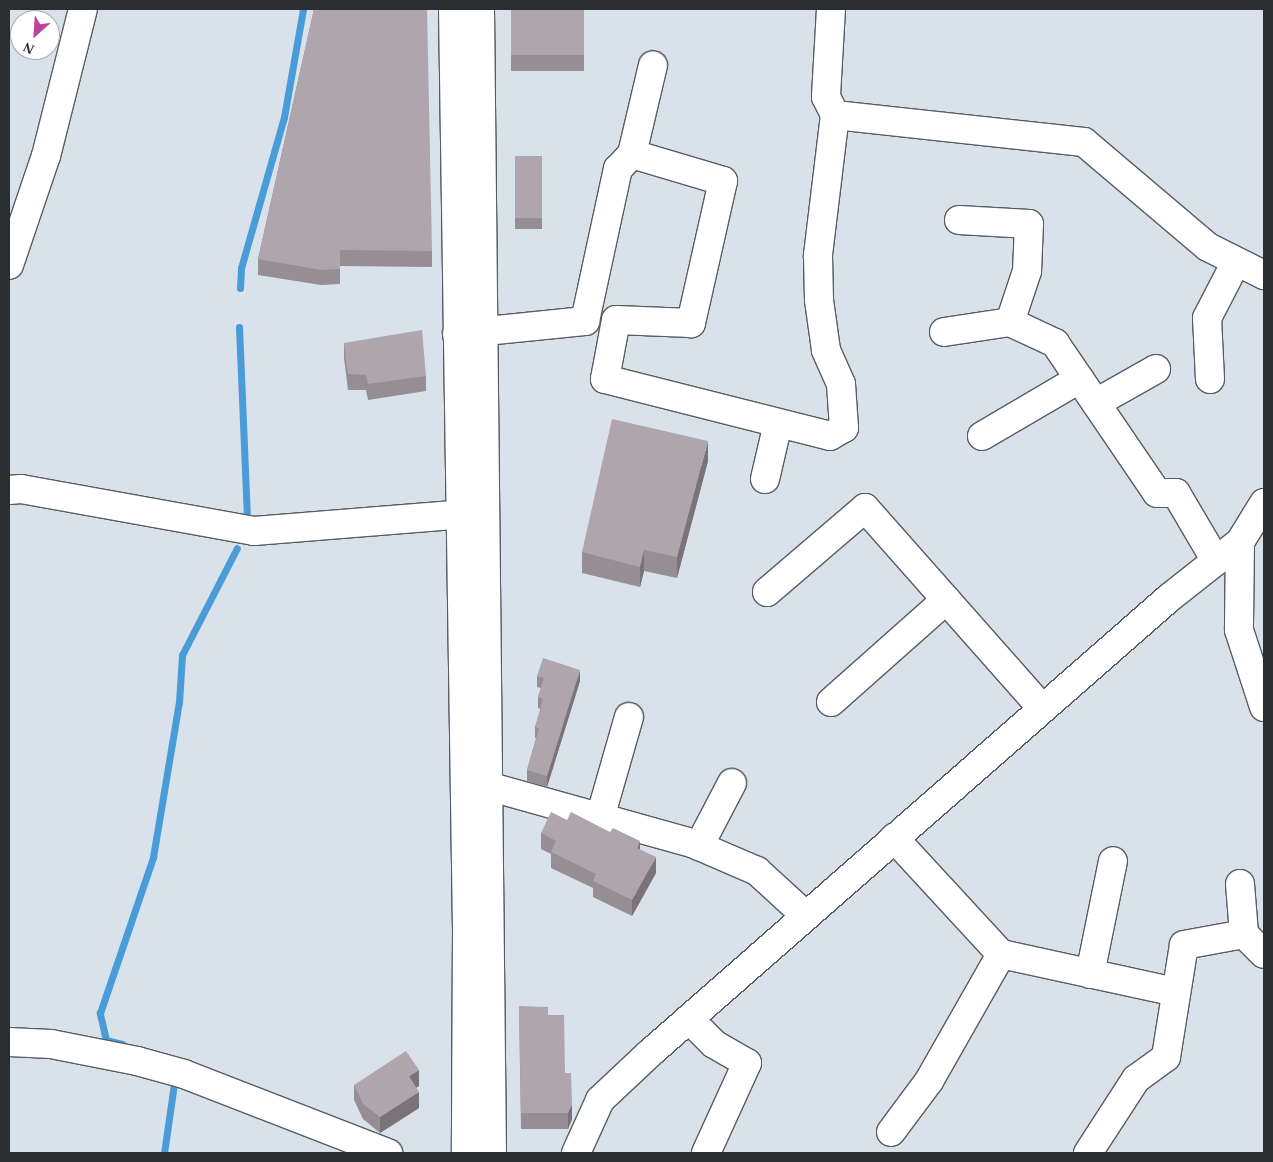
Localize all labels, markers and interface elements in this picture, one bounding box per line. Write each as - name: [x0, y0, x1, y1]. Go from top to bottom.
- north arrow: [10, 10, 60, 60]
- text: N: [21, 39, 36, 57]

